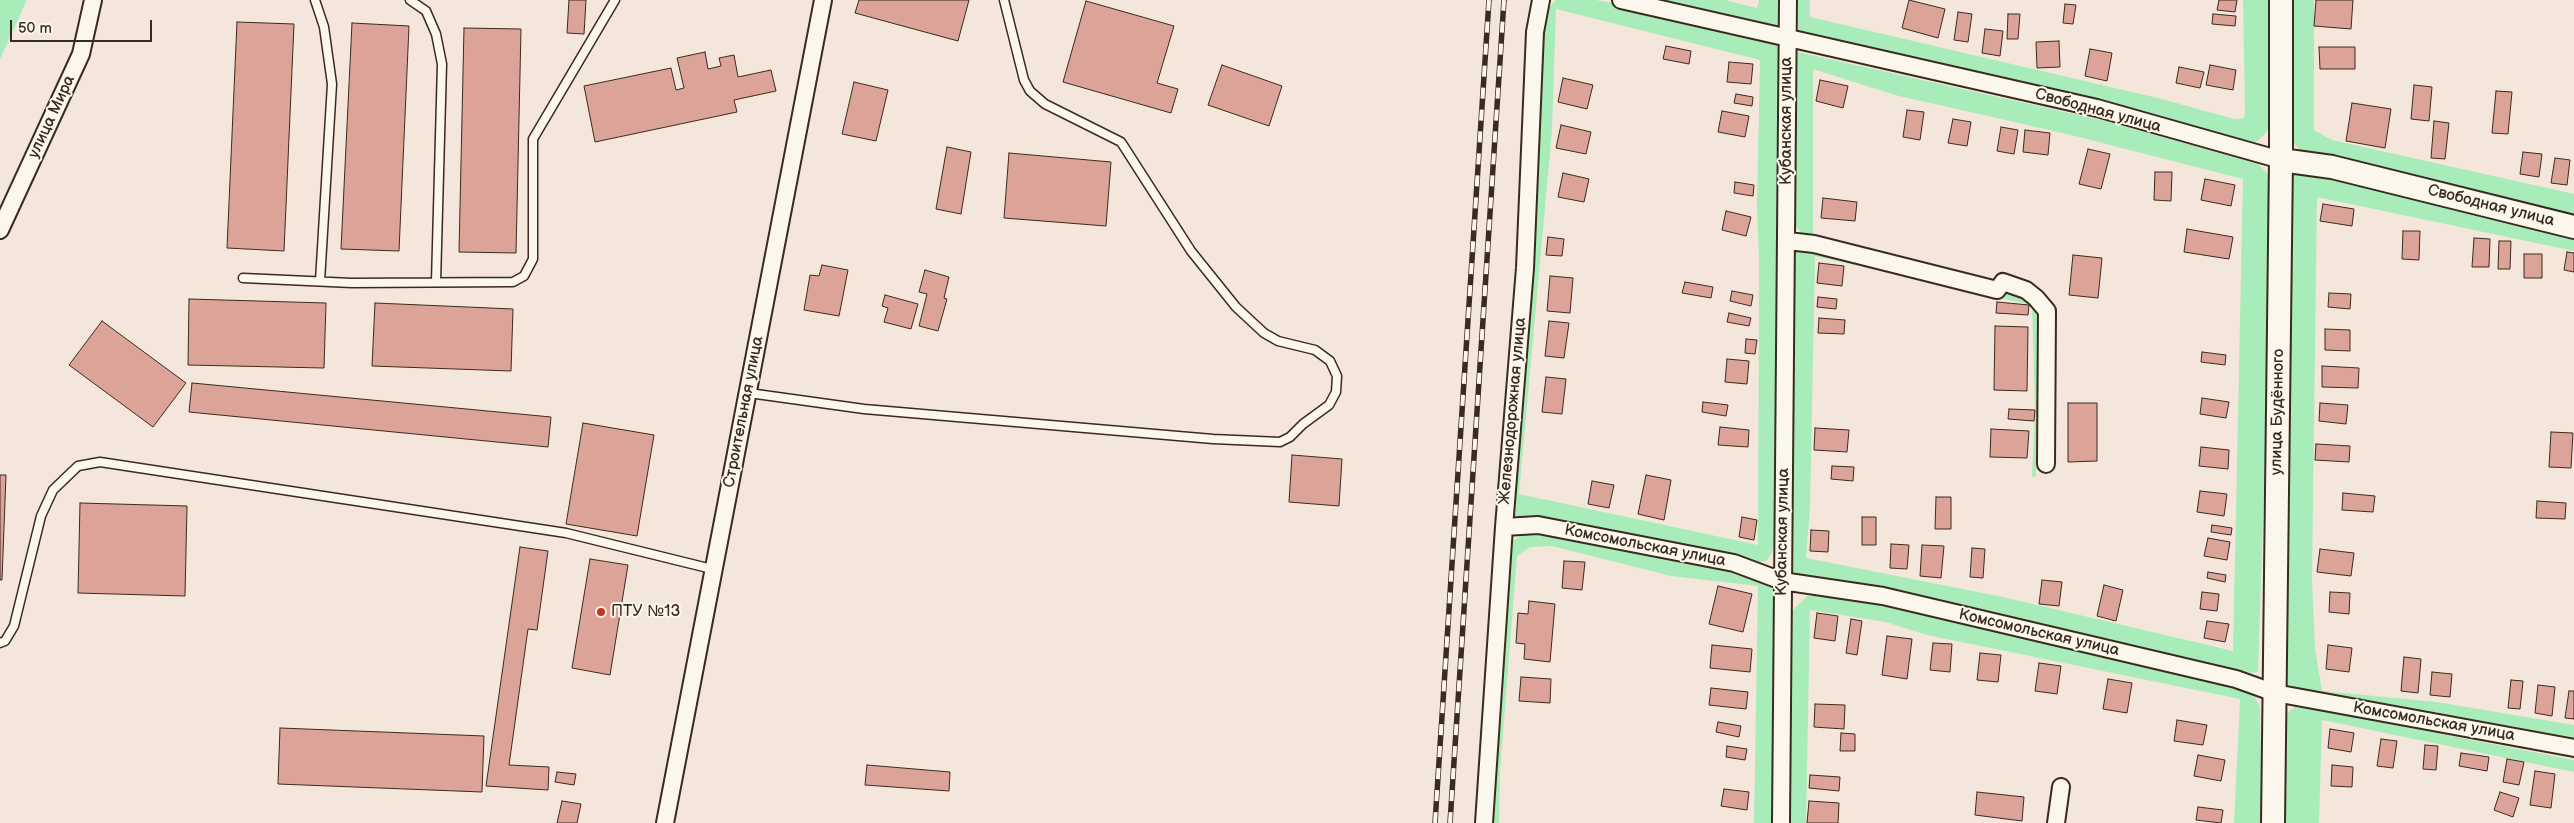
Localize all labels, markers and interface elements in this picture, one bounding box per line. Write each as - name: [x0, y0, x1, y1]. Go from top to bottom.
- scale bar: [12, 10, 155, 42]
- text: 50 m: [18, 19, 52, 38]
- street label: Кубанская улица: [1777, 57, 1797, 185]
- street label: улица Мира: [24, 72, 80, 162]
- street label: Свободная улица: [2033, 85, 2163, 137]
- street label: Свободная улица: [2426, 181, 2556, 231]
- street label: Железнодорожная улица: [1495, 317, 1531, 505]
- street label: Строительная улица: [720, 335, 768, 489]
- street label: улица Будённого: [2267, 349, 2289, 475]
- street label: Кубанская улица: [1772, 468, 1794, 596]
- street label: Комсомольская улица: [1563, 521, 1727, 571]
- place label: ПТУ №13: [611, 602, 680, 622]
- street label: Комсомольская улица: [1957, 605, 2121, 661]
- marker: ПТУ №13: [595, 606, 607, 618]
- street label: Комсомольская улица: [2351, 698, 2517, 746]

